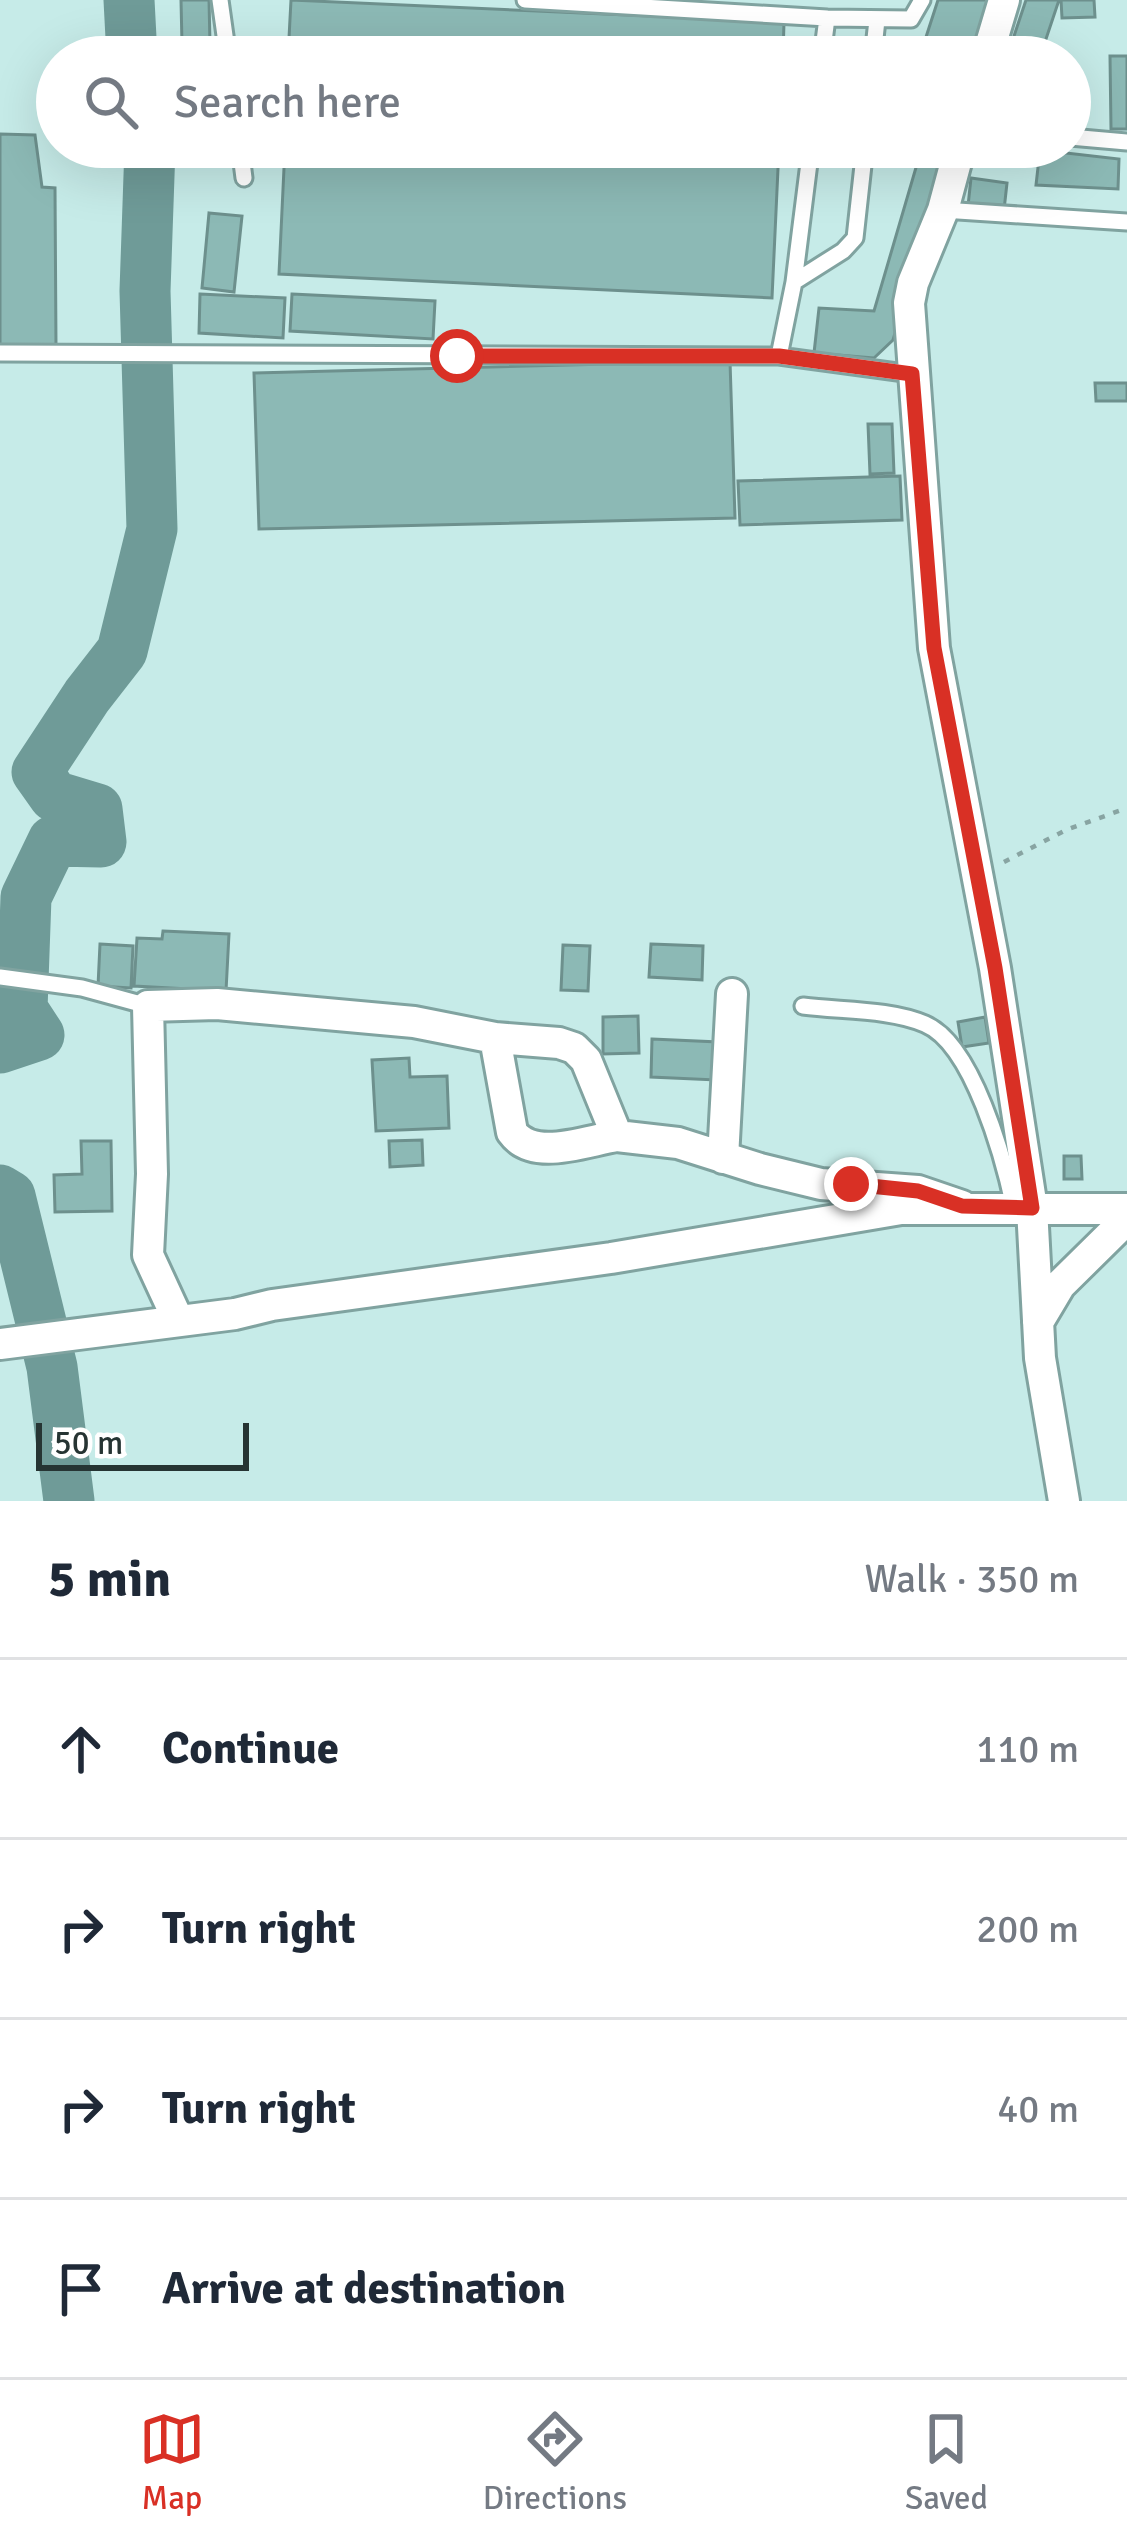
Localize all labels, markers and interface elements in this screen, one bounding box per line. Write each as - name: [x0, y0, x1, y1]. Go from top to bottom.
- search box: [36, 36, 1091, 168]
- icon: search: [78, 69, 144, 135]
- text: Search here: [174, 75, 401, 130]
- route start: [430, 329, 484, 383]
- route end: [824, 1157, 878, 1211]
- scale bar: [36, 1417, 249, 1470]
- text: 50 m: [54, 1423, 123, 1464]
- text: 5 min: [48, 1548, 171, 1611]
- text: Walk · 350 m: [865, 1555, 1079, 1603]
- icon: ahead: [48, 1716, 114, 1782]
- text: Continue: [162, 1721, 339, 1776]
- text: 110 m: [976, 1725, 1079, 1773]
- icon: right: [48, 1896, 114, 1962]
- text: Turn right: [162, 1901, 356, 1956]
- text: 200 m: [976, 1905, 1079, 1953]
- icon: right: [48, 2076, 114, 2142]
- text: Turn right: [162, 2081, 356, 2136]
- text: 40 m: [997, 2085, 1079, 2133]
- icon: arrive: [48, 2256, 114, 2322]
- text: Arrive at destination: [162, 2261, 566, 2316]
- tab: Map: [139, 2406, 205, 2519]
- tab: Directions: [483, 2406, 627, 2519]
- tab: Saved: [905, 2406, 988, 2519]

